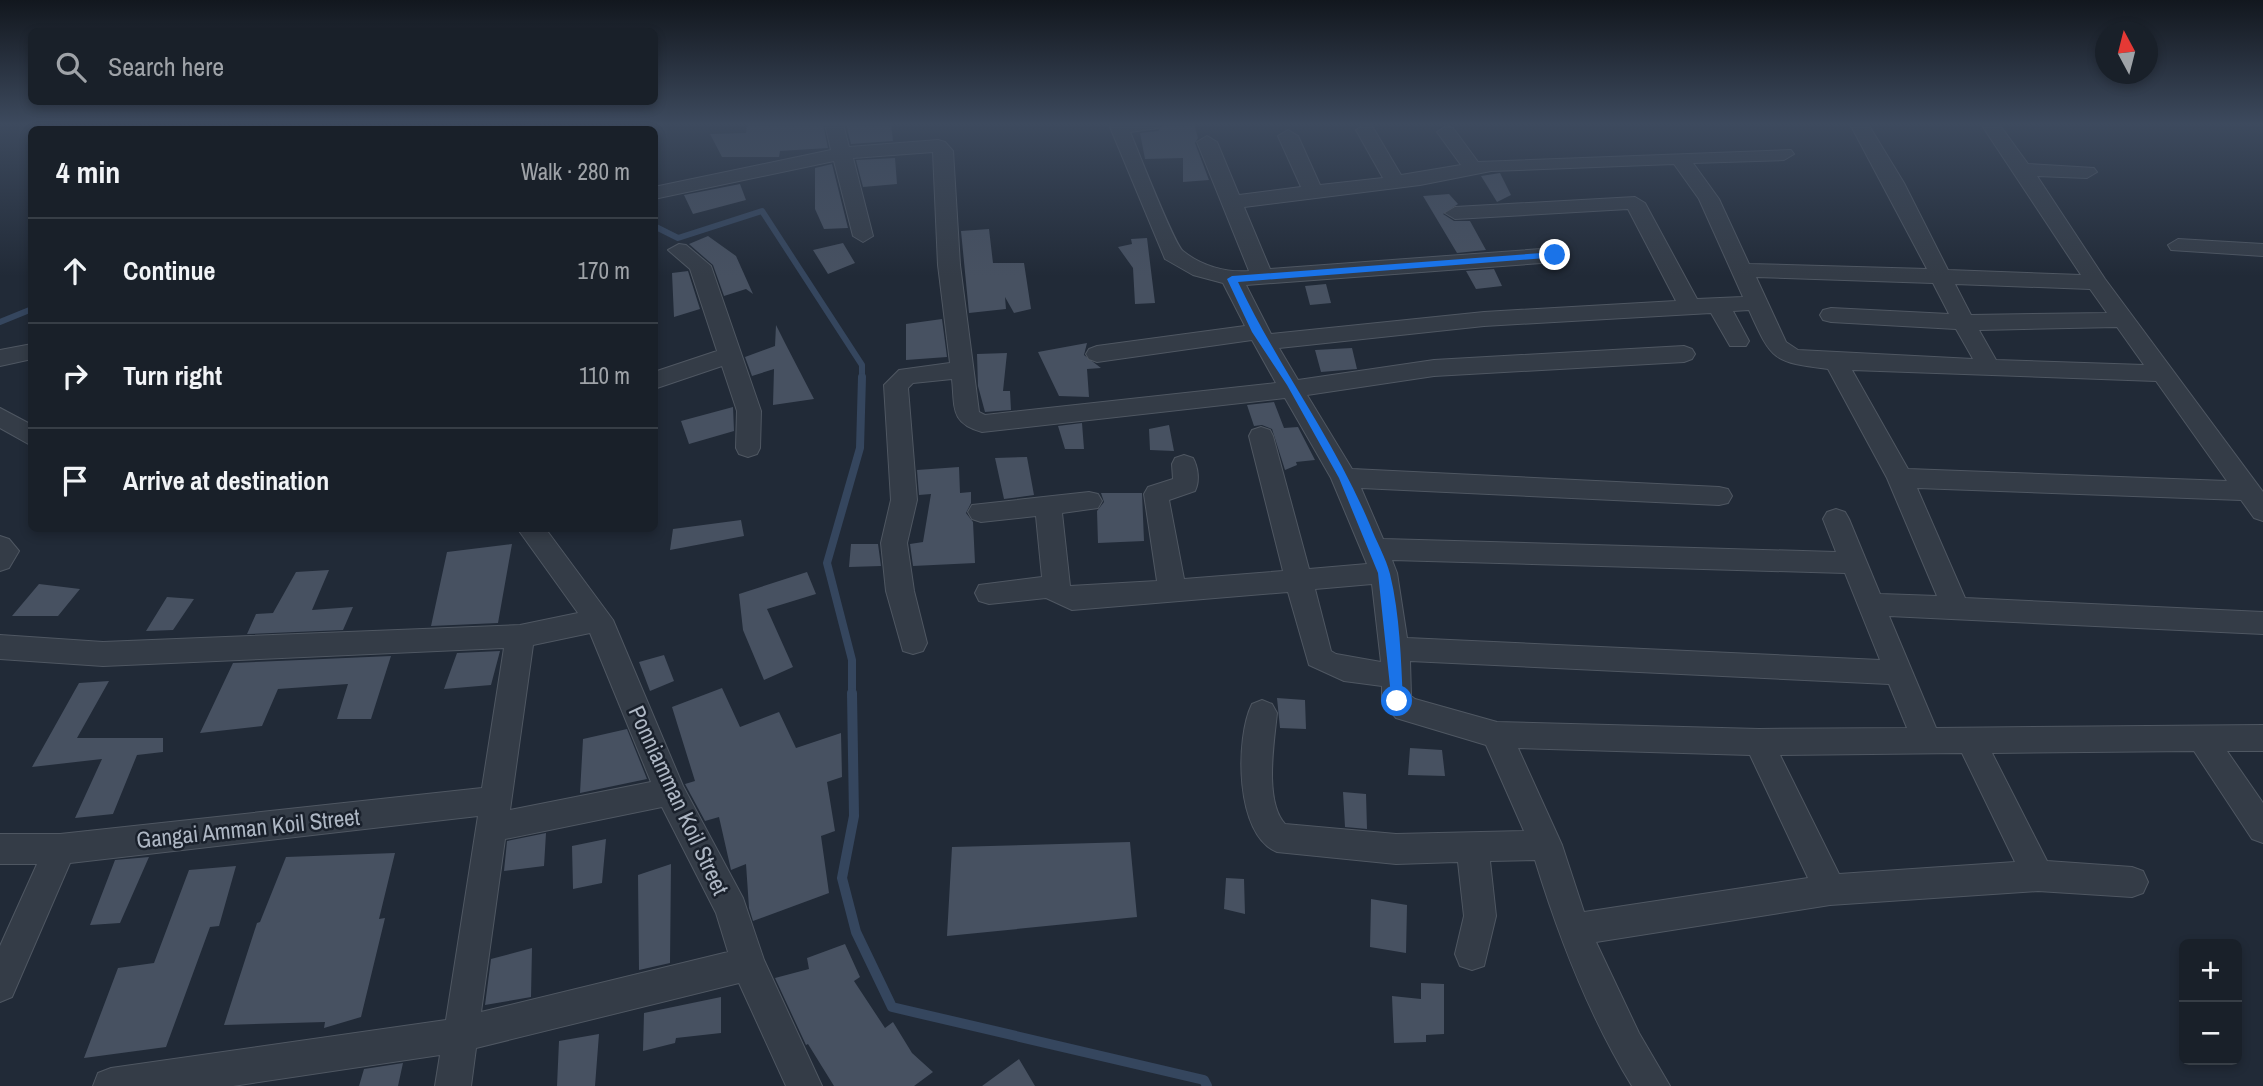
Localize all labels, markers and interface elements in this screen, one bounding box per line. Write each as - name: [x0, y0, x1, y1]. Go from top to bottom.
- north arrow: [2095, 21, 2158, 84]
- search box: [28, 28, 658, 105]
- icon: search: [52, 48, 90, 86]
- text: Search here: [108, 49, 224, 84]
- text: 4 min: [56, 152, 120, 192]
- text: Walk · 280 m: [521, 156, 630, 187]
- route end: [1539, 239, 1570, 270]
- icon: ahead: [56, 252, 94, 290]
- text: Continue: [123, 253, 215, 288]
- text: 170 m: [578, 255, 630, 286]
- icon: right: [56, 357, 94, 395]
- text: Turn right: [123, 358, 222, 393]
- text: 110 m: [579, 360, 630, 391]
- icon: arrive: [56, 462, 94, 500]
- text: Arrive at destination: [123, 463, 329, 498]
- route start: [1381, 685, 1412, 716]
- street label: Ponniamman Koil Street: [622, 700, 736, 900]
- street label: Gangai Amman Koil Street: [135, 801, 361, 855]
- map controls: [2179, 939, 2242, 1065]
- button: +: [2179, 939, 2242, 1002]
- button: −: [2179, 1002, 2242, 1065]

